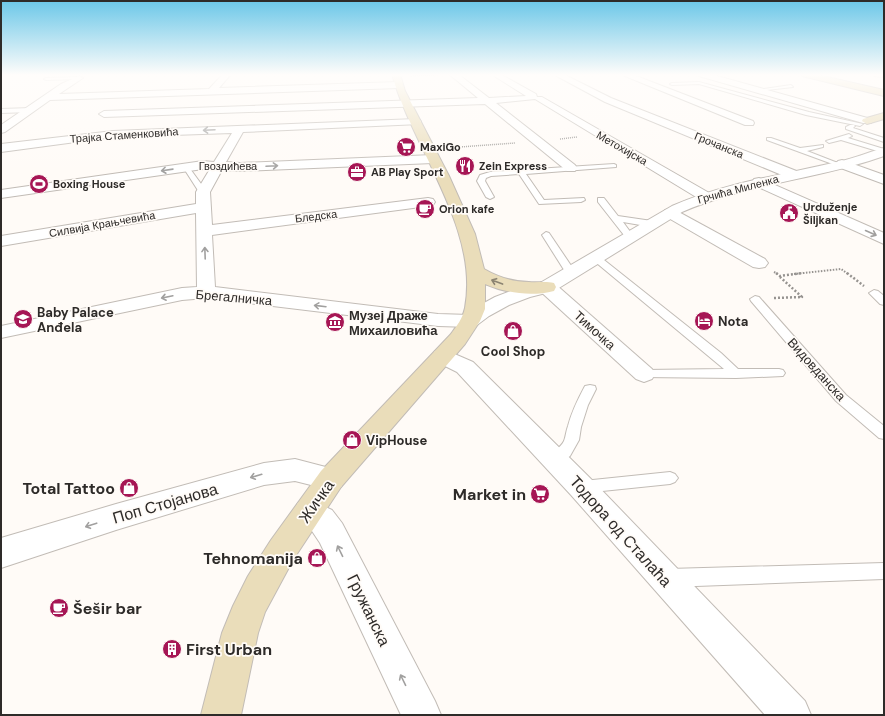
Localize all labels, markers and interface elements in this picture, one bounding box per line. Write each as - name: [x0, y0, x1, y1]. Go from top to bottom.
- street label: Трајка Стаменковића: [69, 124, 180, 146]
- one-way arrow: [203, 126, 216, 133]
- street label: Метохијска: [594, 128, 651, 169]
- street label: Грочанска: [692, 129, 747, 162]
- supermarket icon: MaxiGo: [395, 136, 417, 158]
- place label: MaxiGo: [420, 140, 461, 154]
- restaurant icon: Zein Express: [454, 155, 476, 177]
- street label: Гвоздићева: [199, 159, 258, 173]
- place label: Zein Express: [479, 159, 547, 173]
- office icon: AB Play Sport: [346, 161, 368, 183]
- one-way arrow: [265, 162, 278, 170]
- place label: AB Play Sport: [371, 165, 444, 179]
- one-way arrow: [161, 166, 174, 174]
- street label: Грчића Миленка: [696, 171, 781, 207]
- sports icon: Boxing House: [28, 173, 50, 195]
- place label: Boxing House: [53, 177, 126, 191]
- cafe icon: Orion kafe: [414, 198, 436, 220]
- place label: Urduženje Šiljkan: [803, 200, 858, 227]
- place label: Orion kafe: [439, 202, 495, 216]
- public building icon: Urduženje Šiljkan: [778, 202, 800, 224]
- street label: Бледска: [294, 206, 339, 226]
- street label: Силвија Крањчевића: [48, 208, 157, 240]
- one-way arrow: [865, 230, 877, 237]
- one-way arrow: [201, 247, 208, 260]
- one-way arrow: [491, 278, 503, 286]
- street label: Брегалничка: [195, 286, 274, 309]
- one-way arrow: [161, 294, 174, 302]
- one-way arrow: [314, 302, 327, 310]
- place label: Baby Palace Anđela: [37, 304, 114, 336]
- place label: Музеј Драже Михаиловића: [349, 307, 438, 339]
- street label: Тимочка: [570, 307, 620, 354]
- school or university icon: Baby Palace Anđela: [12, 308, 34, 330]
- hotel icon: Nota: [693, 310, 715, 332]
- museum icon: Музеј Драже Михаиловића: [324, 311, 346, 333]
- place label: Nota: [718, 313, 748, 330]
- shop icon: Cool Shop: [502, 320, 524, 342]
- street label: Видовданска: [784, 334, 850, 405]
- place label: Cool Shop: [481, 343, 545, 360]
- shop icon: VipHouse: [341, 429, 363, 451]
- place label: VipHouse: [366, 432, 427, 449]
- street label: Тодора од Сталаћа: [565, 471, 676, 592]
- one-way arrow: [250, 473, 263, 480]
- street label: Жичка: [294, 475, 339, 527]
- shop icon: Total Tattoo: [118, 477, 140, 499]
- place label: Total Tattoo: [22, 478, 115, 499]
- street label: Поп Стојанова: [110, 478, 220, 529]
- supermarket icon: Market in: [529, 483, 551, 505]
- place label: Market in: [453, 484, 526, 505]
- one-way arrow: [86, 521, 98, 529]
- one-way arrow: [336, 545, 343, 557]
- shop icon: Tehnomanija: [306, 547, 328, 569]
- place label: Tehnomanija: [203, 548, 303, 569]
- street label: Гружанска: [342, 571, 395, 650]
- cafe icon: Šešir bar: [48, 597, 70, 619]
- place label: Šešir bar: [73, 598, 142, 619]
- building icon: First Urban: [161, 638, 183, 660]
- place label: First Urban: [186, 639, 272, 660]
- one-way arrow: [399, 674, 407, 686]

